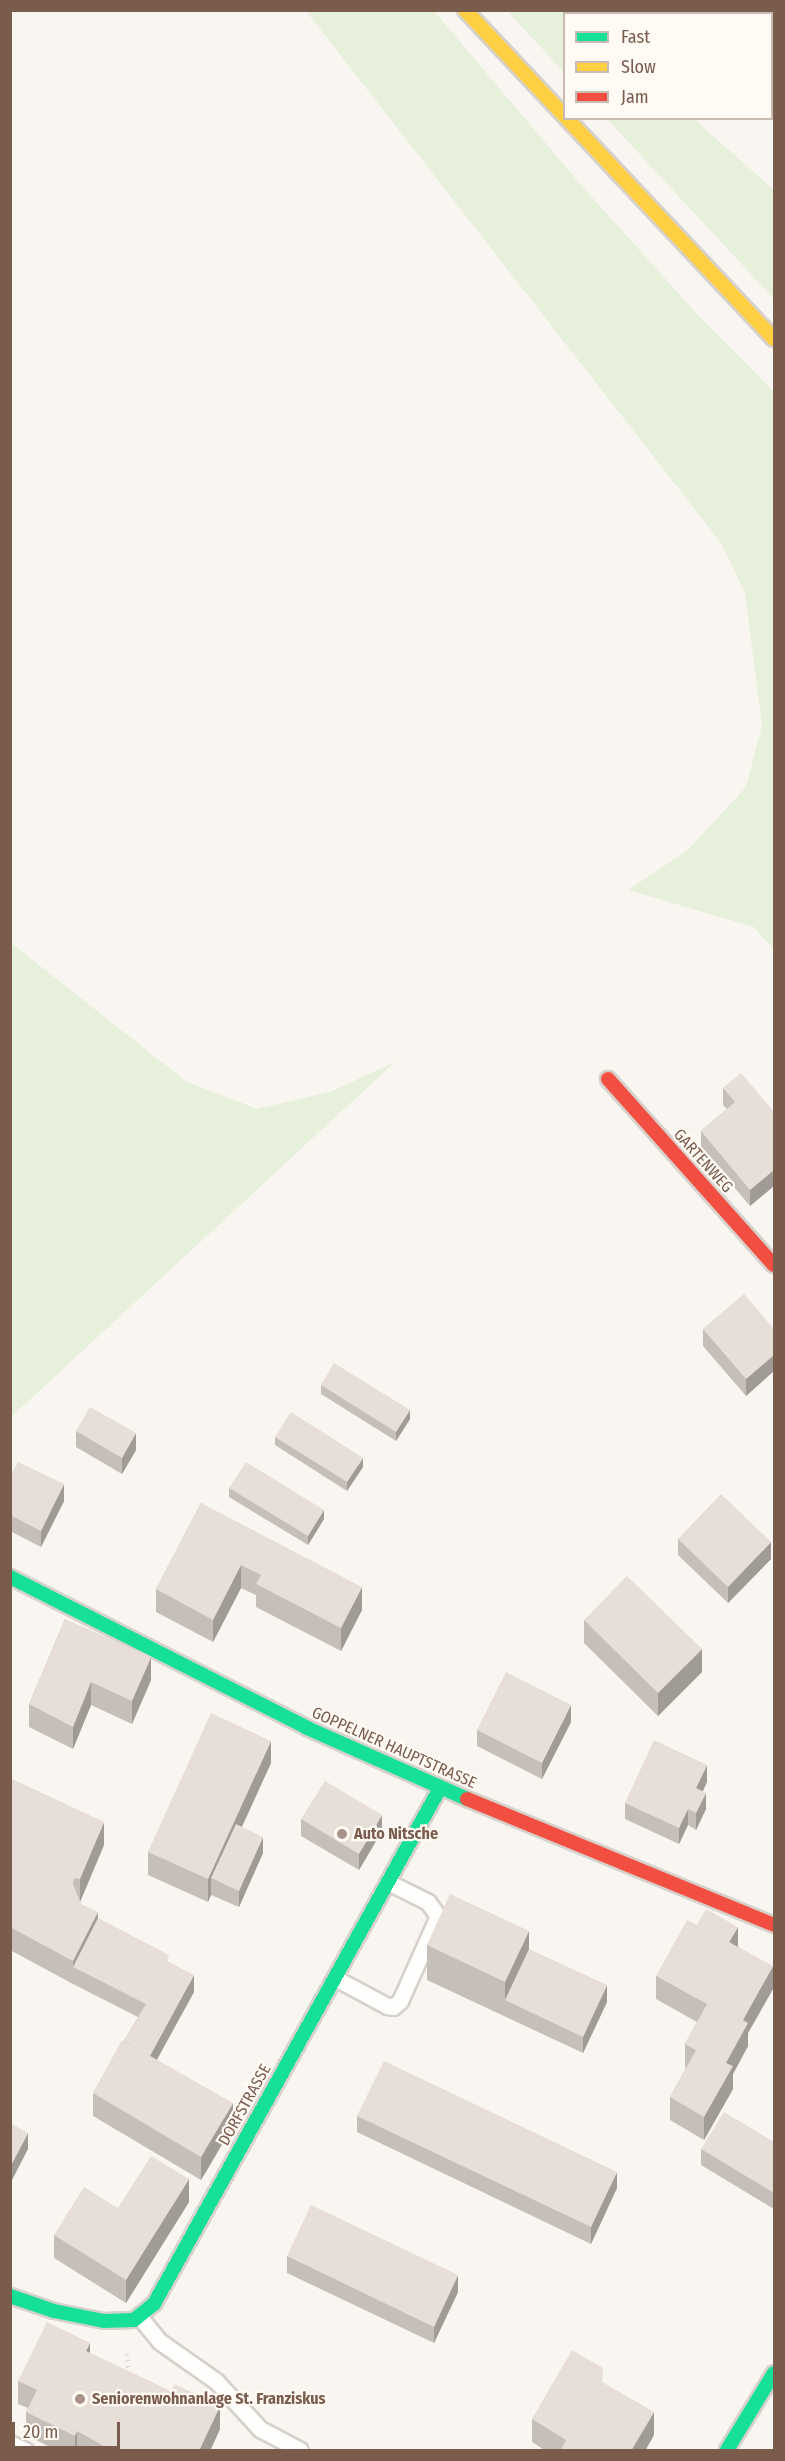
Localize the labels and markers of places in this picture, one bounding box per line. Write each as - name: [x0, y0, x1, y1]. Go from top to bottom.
- place label: Auto Nitsche: [354, 1824, 438, 1844]
- marker: Auto Nitsche: [335, 1827, 349, 1841]
- place label: Seniorenwohnanlage St. Franziskus: [92, 2389, 326, 2409]
- marker: Seniorenwohnanlage St. Franziskus: [73, 2392, 87, 2406]

